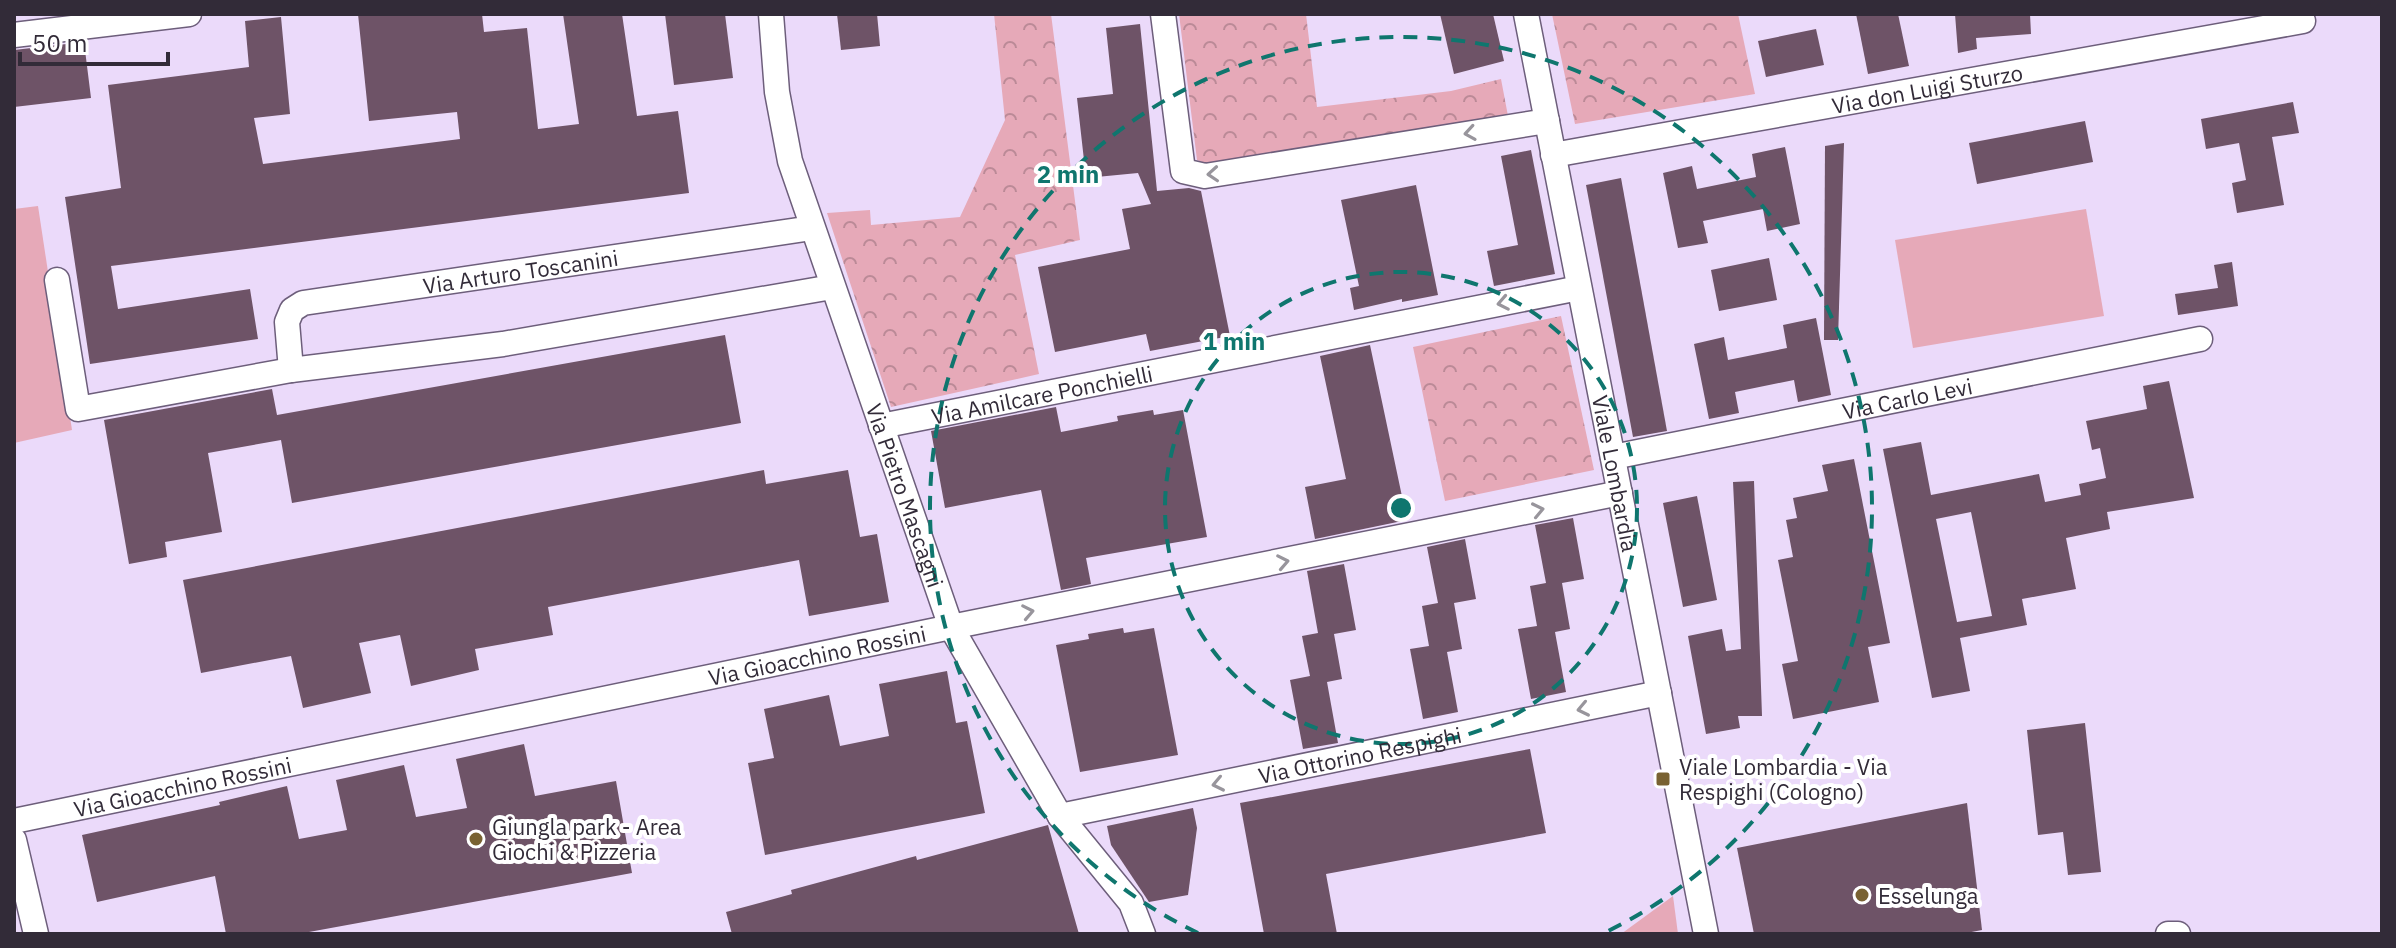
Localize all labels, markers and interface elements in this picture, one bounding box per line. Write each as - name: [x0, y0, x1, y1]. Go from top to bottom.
- scale bar: [20, 16, 168, 66]
- text: 50 m: [32, 27, 87, 59]
- street label: Via don Luigi Sturzo: [1829, 57, 2025, 119]
- one-way arrow: [1463, 124, 1476, 141]
- text: 2 min: [1037, 158, 1099, 190]
- one-way arrow: [1206, 165, 1219, 182]
- street label: Via Arturo Toscanini: [421, 242, 620, 300]
- one-way arrow: [1496, 293, 1510, 310]
- text: 1 min: [1203, 325, 1265, 357]
- street label: Via Amilcare Ponchielli: [929, 358, 1155, 430]
- street label: Via Carlo Levi: [1840, 371, 1975, 425]
- street label: Viale Lombardia: [1586, 393, 1645, 554]
- street label: Via Pietro Mascagni: [860, 399, 951, 591]
- centre of rings: [1387, 494, 1415, 522]
- one-way arrow: [1530, 502, 1544, 519]
- one-way arrow: [1276, 554, 1289, 571]
- one-way arrow: [1020, 604, 1034, 621]
- street label: Via Gioacchino Rossini: [705, 618, 928, 691]
- one-way arrow: [1576, 700, 1590, 717]
- street label: Via Ottorino Respighi: [1255, 719, 1464, 789]
- street label: Via Gioacchino Rossini: [71, 749, 294, 823]
- place label: Viale Lombardia - Via Respighi (Cologno): [1679, 752, 1888, 806]
- marker: Viale Lombardia - Via Respighi (Cologno): [1654, 770, 1672, 788]
- one-way arrow: [1212, 775, 1226, 792]
- place label: Giungla park - Area Giochi & Pizzeria: [492, 812, 682, 866]
- marker: Giungla park - Area Giochi & Pizzeria: [467, 830, 485, 848]
- place label: Esselunga: [1878, 881, 1979, 910]
- marker: Esselunga: [1853, 886, 1871, 904]

